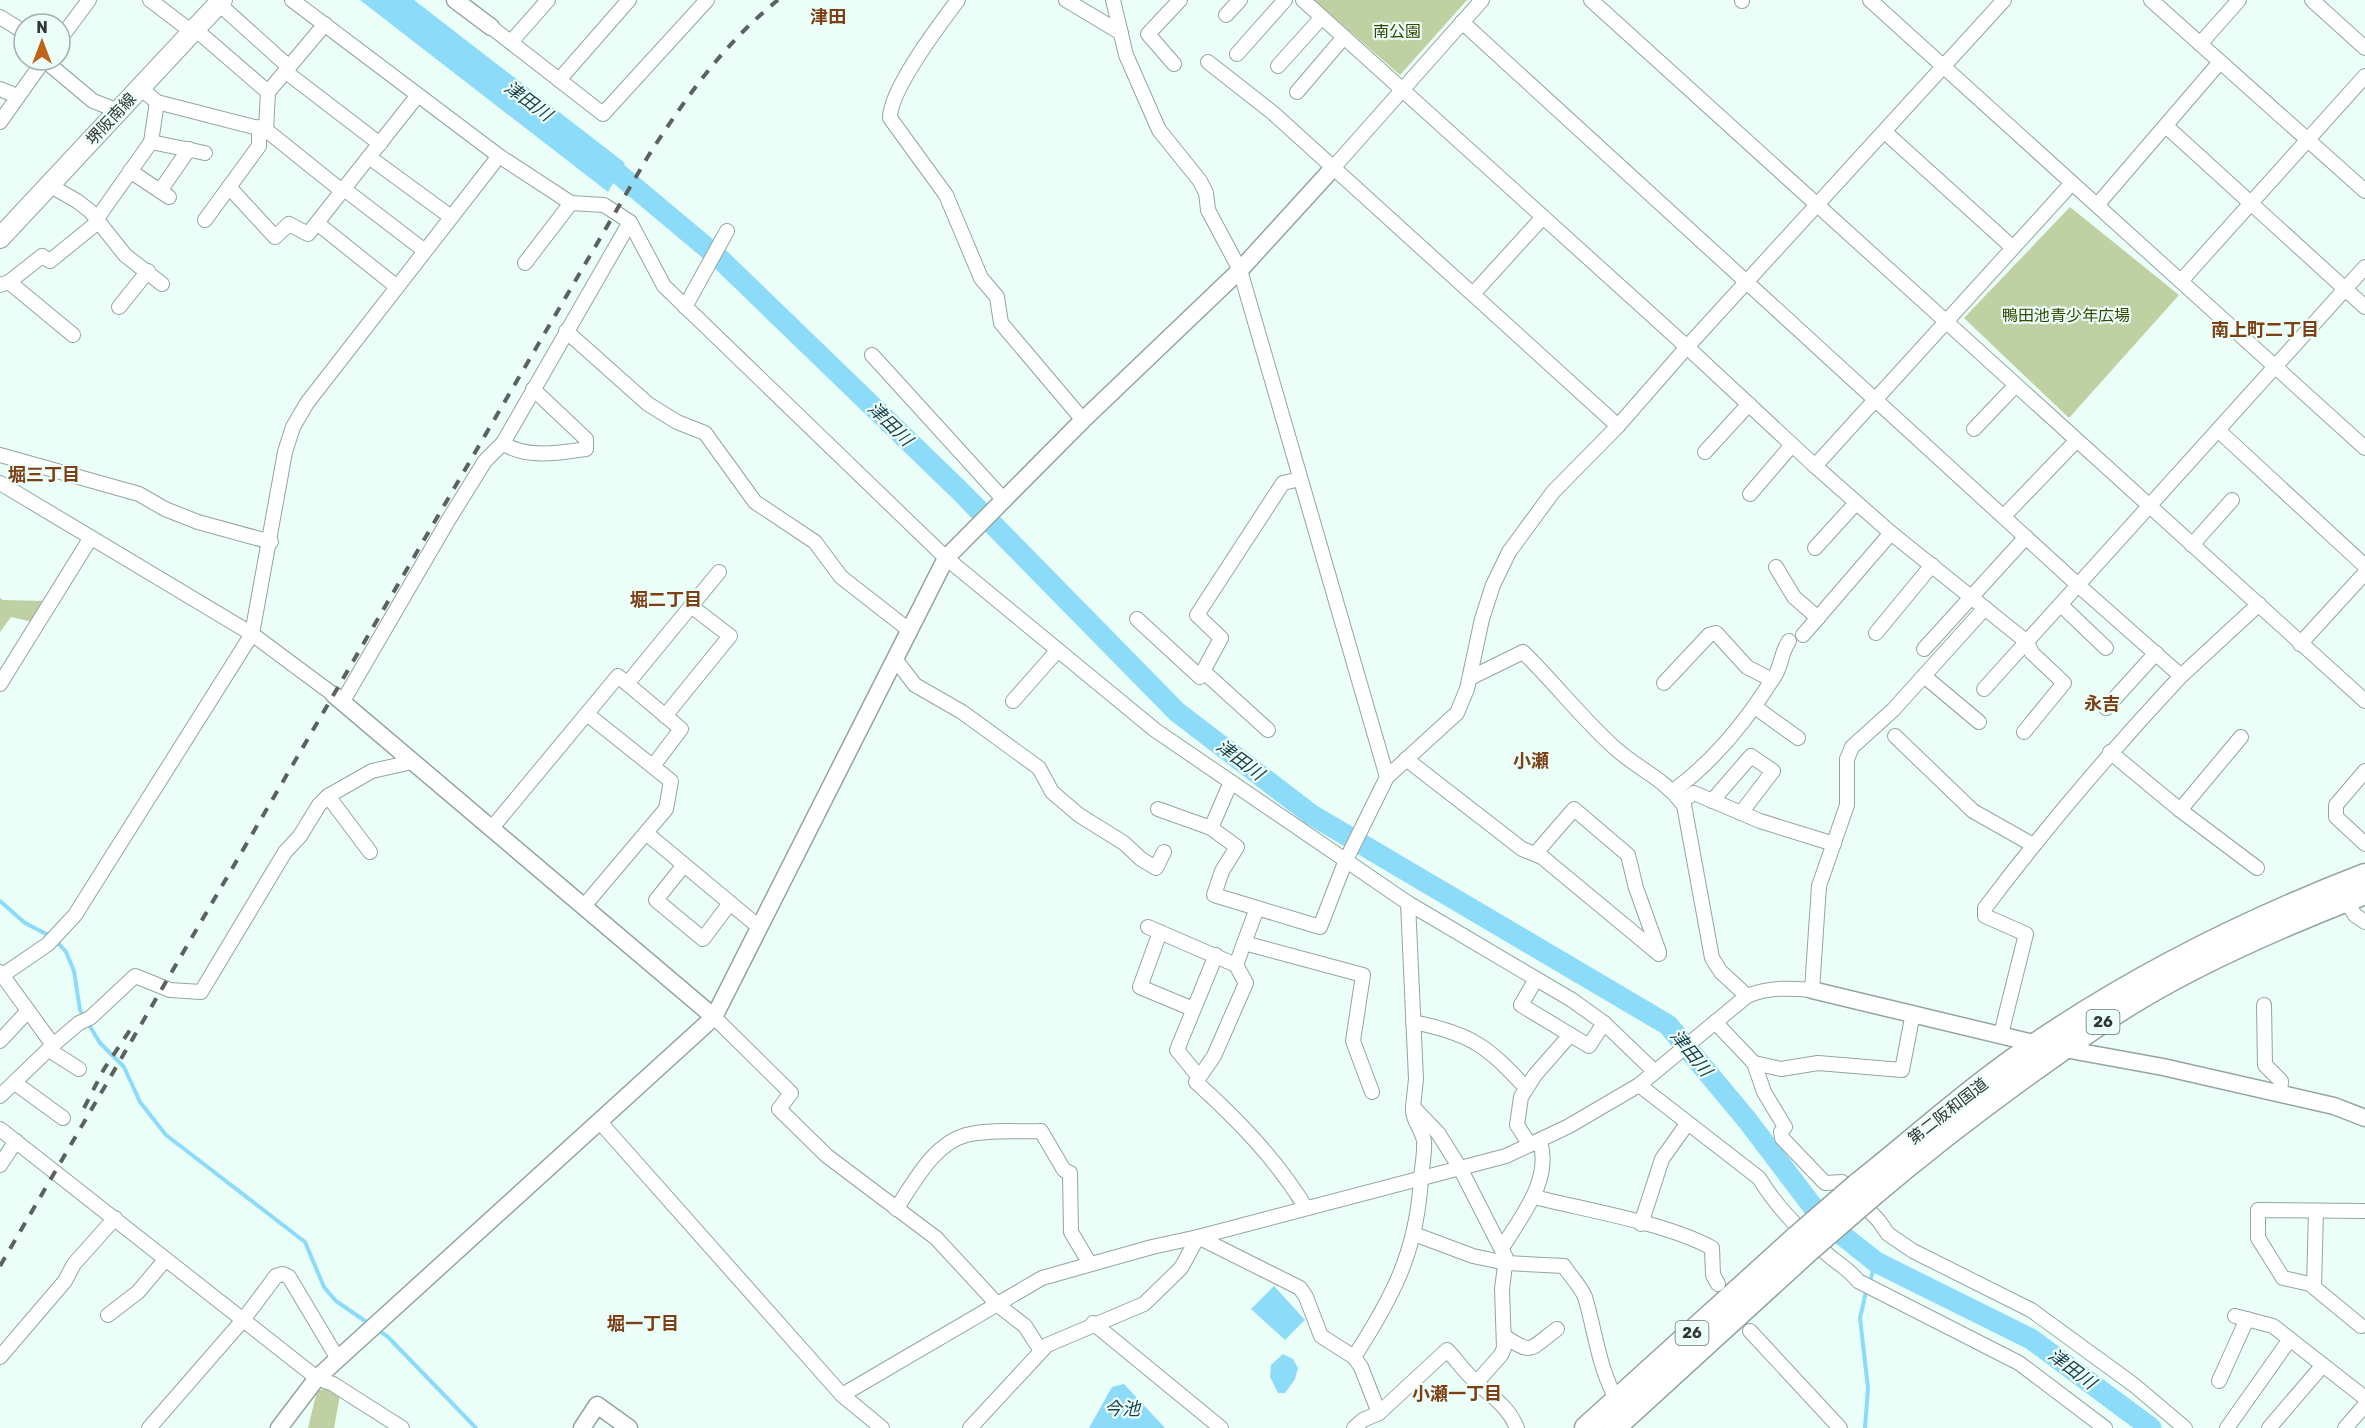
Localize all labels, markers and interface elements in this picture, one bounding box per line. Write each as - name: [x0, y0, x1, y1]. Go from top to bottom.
- district label: 津田: [810, 6, 846, 28]
- north arrow: [12, 12, 72, 72]
- text: N: [36, 18, 48, 37]
- park label: 南公園: [1373, 22, 1421, 41]
- water label: 津田川: [500, 76, 558, 127]
- street label: 堺阪南線: [82, 89, 140, 149]
- park label: 鴨田池青少年広場: [2002, 306, 2130, 325]
- district label: 南上町二丁目: [2211, 319, 2319, 341]
- water label: 津田川: [863, 397, 919, 452]
- district label: 堀三丁目: [8, 464, 80, 486]
- district label: 堀二丁目: [630, 589, 702, 611]
- district label: 永吉: [2084, 693, 2120, 715]
- water label: 津田川: [1212, 735, 1270, 786]
- district label: 小瀬: [1513, 750, 1549, 772]
- road number: 26: [2086, 1010, 2120, 1034]
- water label: 津田川: [1665, 1025, 1718, 1082]
- street label: 第二阪和国道: [1904, 1074, 1992, 1148]
- district label: 堀一丁目: [607, 1313, 679, 1335]
- road number: 26: [1676, 1321, 1708, 1345]
- water label: 津田川: [2044, 1344, 2102, 1395]
- district label: 小瀬一丁目: [1412, 1383, 1502, 1405]
- water label: 今池: [1104, 1398, 1142, 1420]

